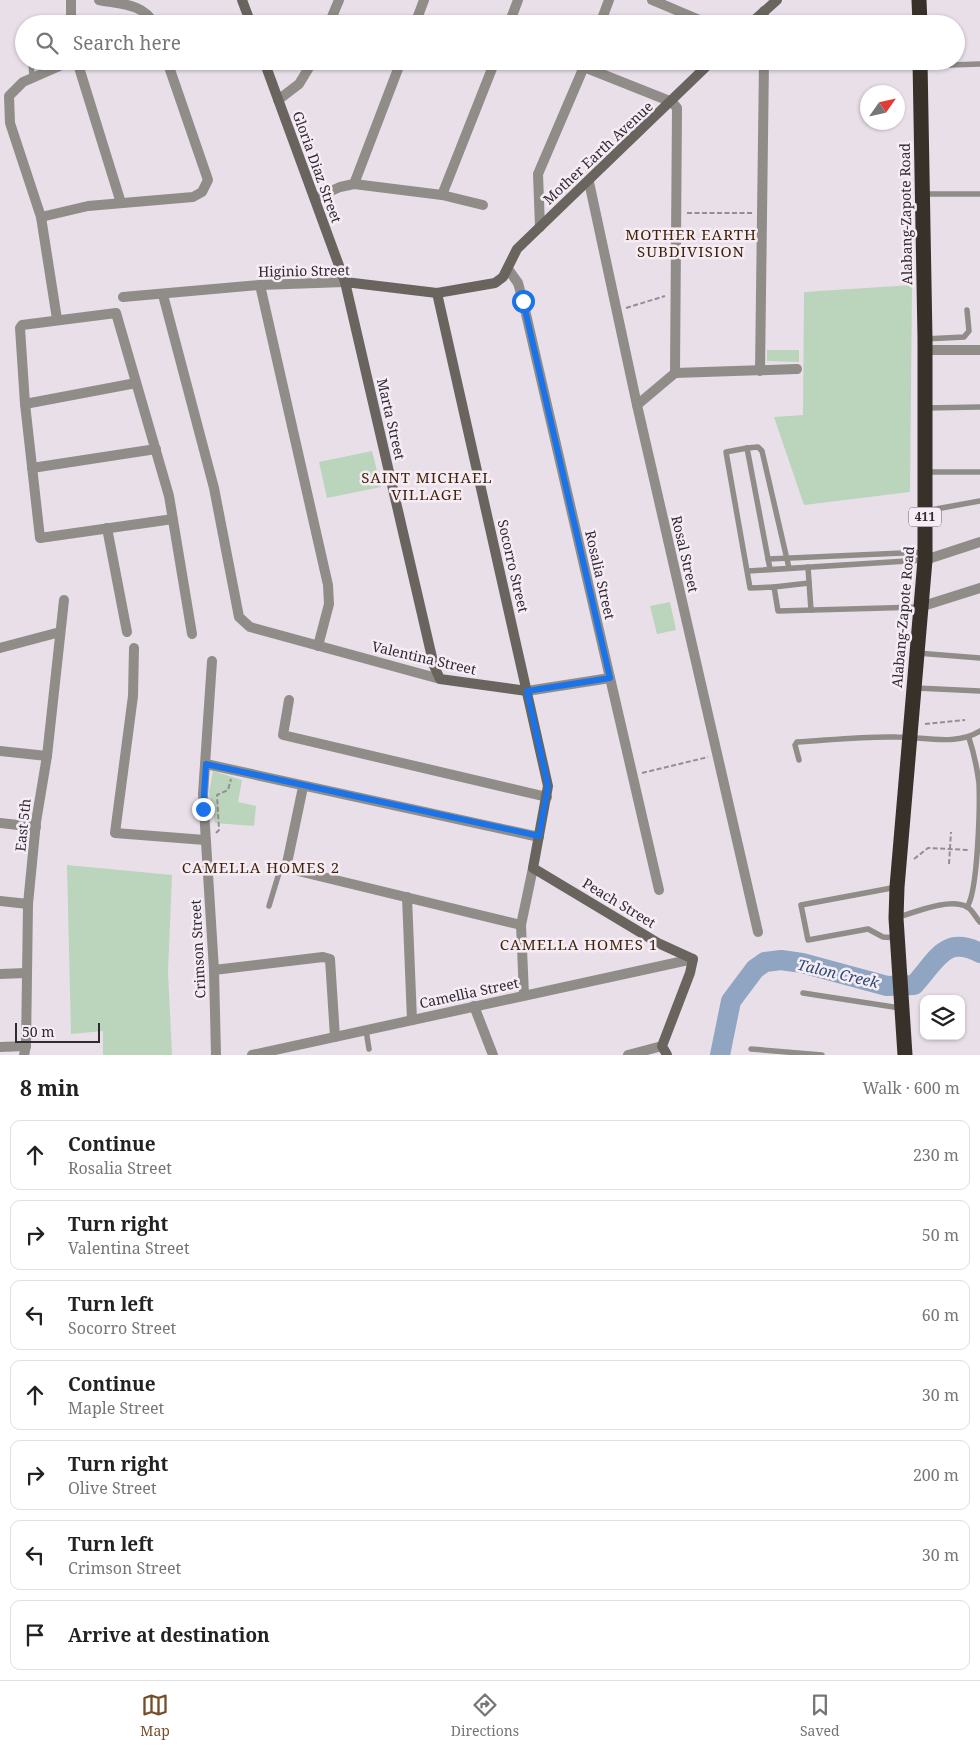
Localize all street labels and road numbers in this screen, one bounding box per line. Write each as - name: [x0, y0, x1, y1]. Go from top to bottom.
- street label: Mother Earth Avenue: [539, 97, 657, 208]
- street label: Gloria Diaz Street: [288, 108, 346, 225]
- street label: Alabang-Zapote Road: [895, 142, 916, 285]
- street label: Higinio Street: [258, 260, 350, 281]
- street label: Marta Street: [373, 376, 410, 462]
- road number: 411: [909, 508, 941, 526]
- street label: Rosal Street: [667, 514, 704, 594]
- street label: Socorro Street: [494, 518, 533, 614]
- street label: Rosalia Street: [581, 528, 620, 621]
- street label: Alabang-Zapote Road: [887, 545, 918, 689]
- street label: Valentina Street: [370, 636, 478, 679]
- street label: East 5th: [10, 797, 35, 852]
- street label: Peach Street: [579, 873, 659, 932]
- street label: Crimson Street: [185, 899, 210, 999]
- street label: Camellia Street: [418, 973, 520, 1012]

